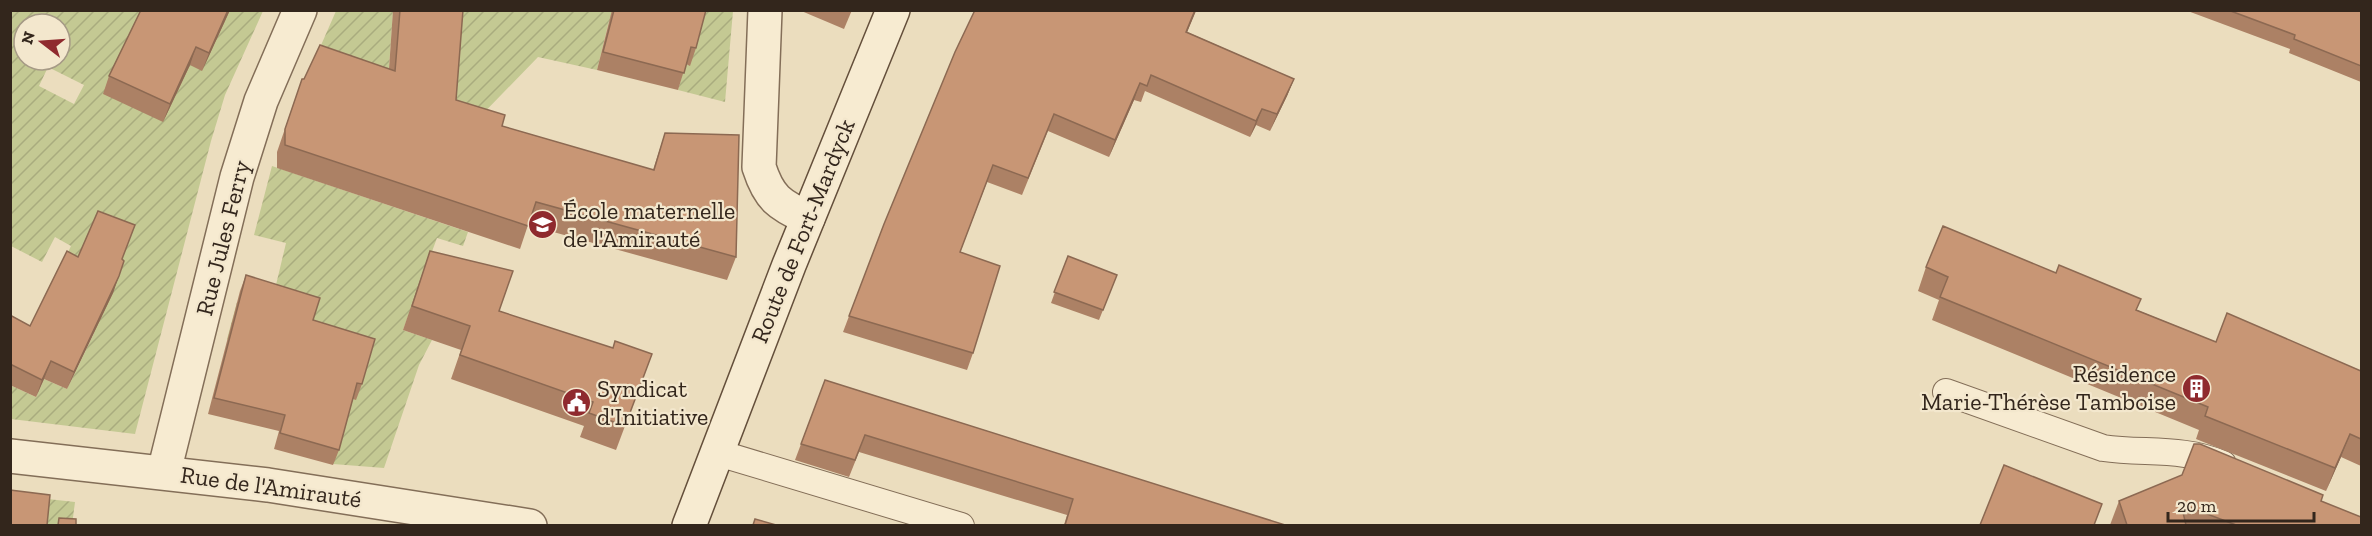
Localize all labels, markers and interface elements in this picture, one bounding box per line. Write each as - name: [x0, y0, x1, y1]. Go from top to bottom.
- north arrow: [12, 12, 72, 72]
- text: N: [17, 29, 39, 46]
- street label: Route de Fort-Mardyck: [744, 114, 861, 347]
- street label: Rue Jules Ferry: [189, 157, 256, 318]
- place label: École maternelle de l'Amirauté: [563, 196, 735, 253]
- school or university icon: École maternelle de l'Amirauté: [526, 209, 558, 241]
- place label: Résidence Marie-Thérèse Tamboise: [1921, 359, 2176, 416]
- building icon: Résidence Marie-Thérèse Tamboise: [2181, 372, 2213, 404]
- place label: Syndicat d'Initiative: [597, 374, 708, 431]
- public building icon: Syndicat d'Initiative: [560, 387, 592, 419]
- street label: Rue de l'Amirauté: [179, 459, 363, 514]
- scale bar: [2168, 485, 2314, 523]
- text: 20 m: [2177, 495, 2217, 517]

